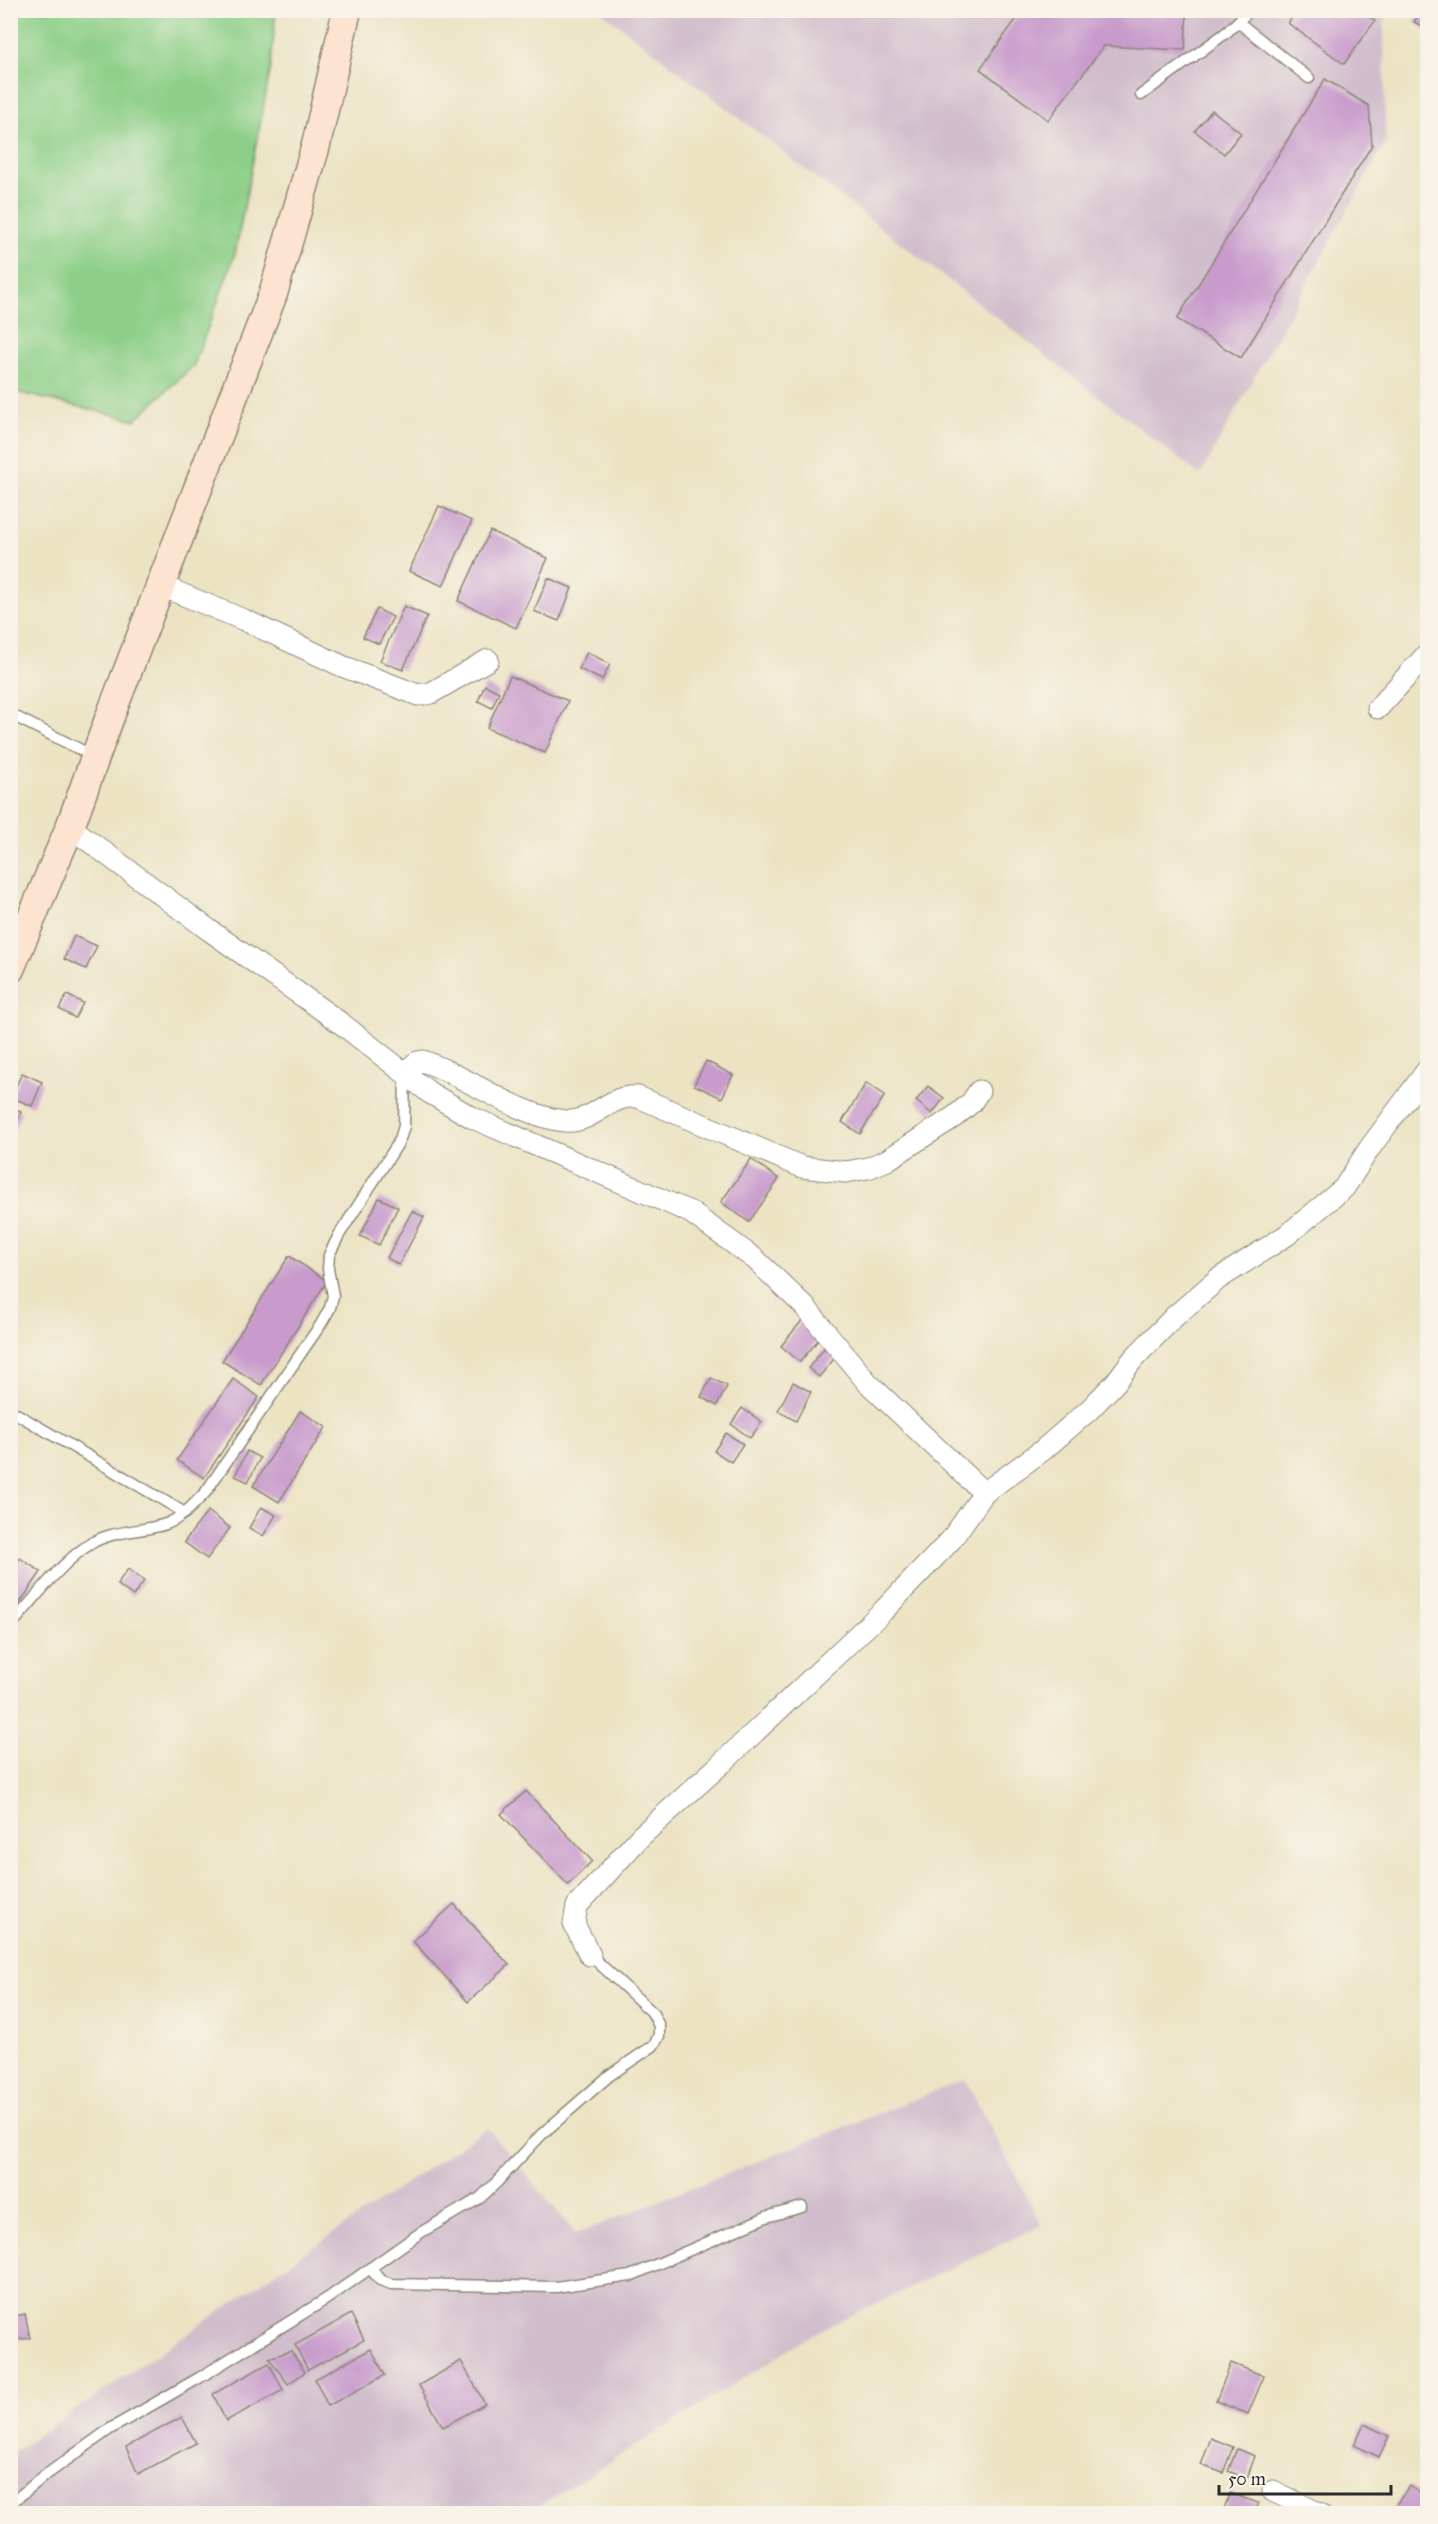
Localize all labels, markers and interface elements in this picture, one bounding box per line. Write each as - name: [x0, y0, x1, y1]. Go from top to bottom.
- scale bar: [1219, 2458, 1392, 2496]
- text: 50 m: [1228, 2468, 1266, 2490]

